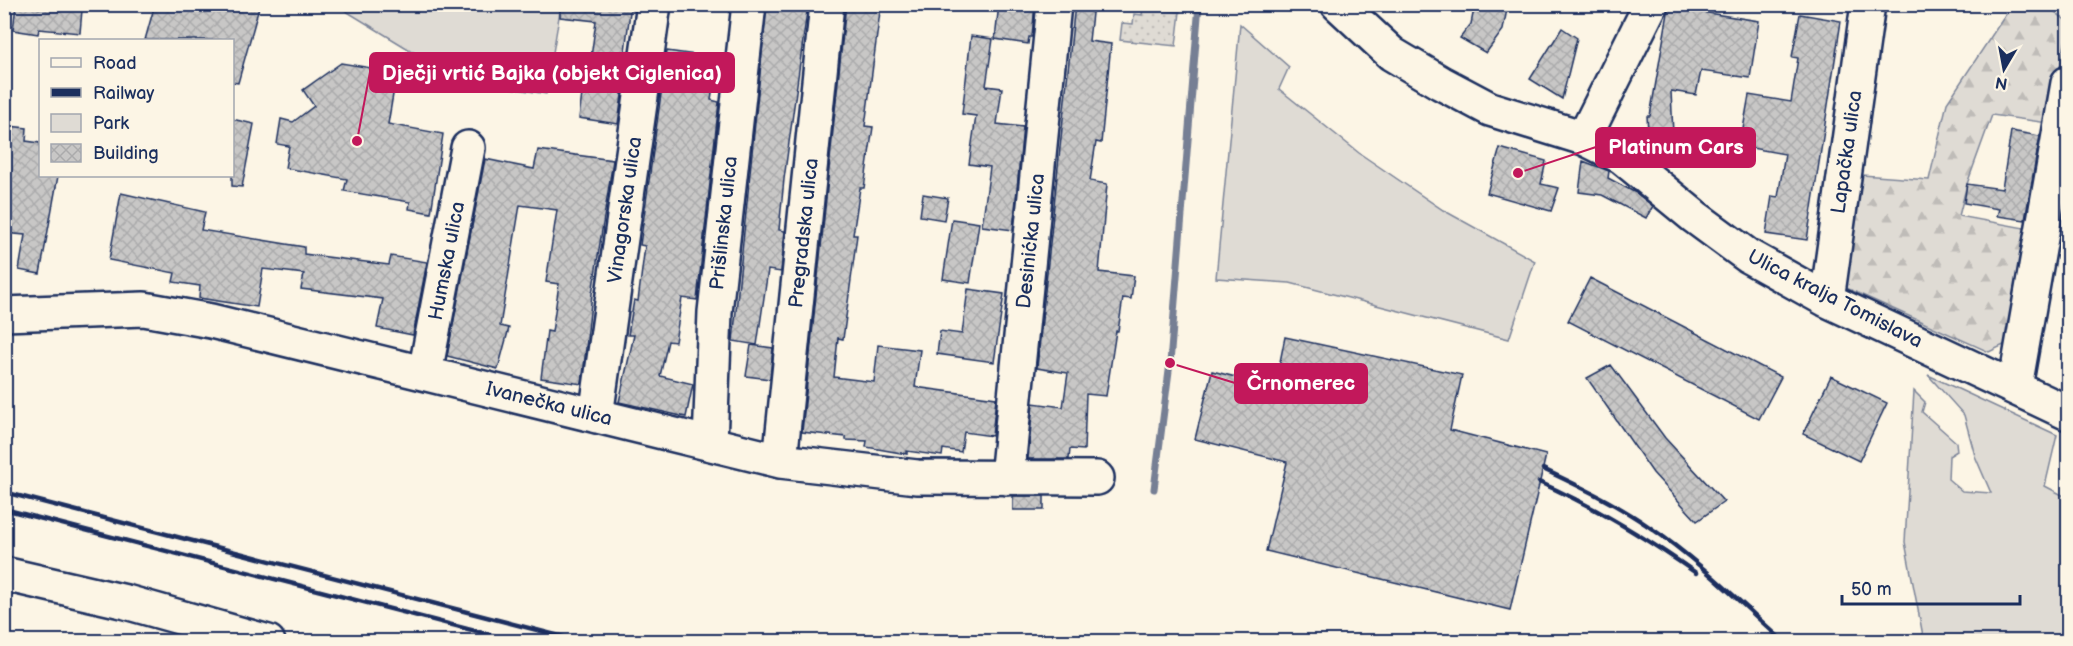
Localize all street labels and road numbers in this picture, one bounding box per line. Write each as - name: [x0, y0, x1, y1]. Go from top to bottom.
- street label: Lapačka ulica: [1826, 89, 1868, 215]
- street label: Vinagorska ulica: [603, 135, 647, 285]
- street label: Prišlinska ulica: [705, 155, 743, 291]
- street label: Pregradska ulica: [784, 157, 824, 309]
- street label: Desinićka ulica: [1012, 172, 1050, 310]
- street label: Humska ulica: [424, 200, 470, 322]
- street label: Ulica kralja Tomislava: [1743, 244, 1927, 354]
- street label: Ivanečka ulica: [483, 377, 615, 431]

